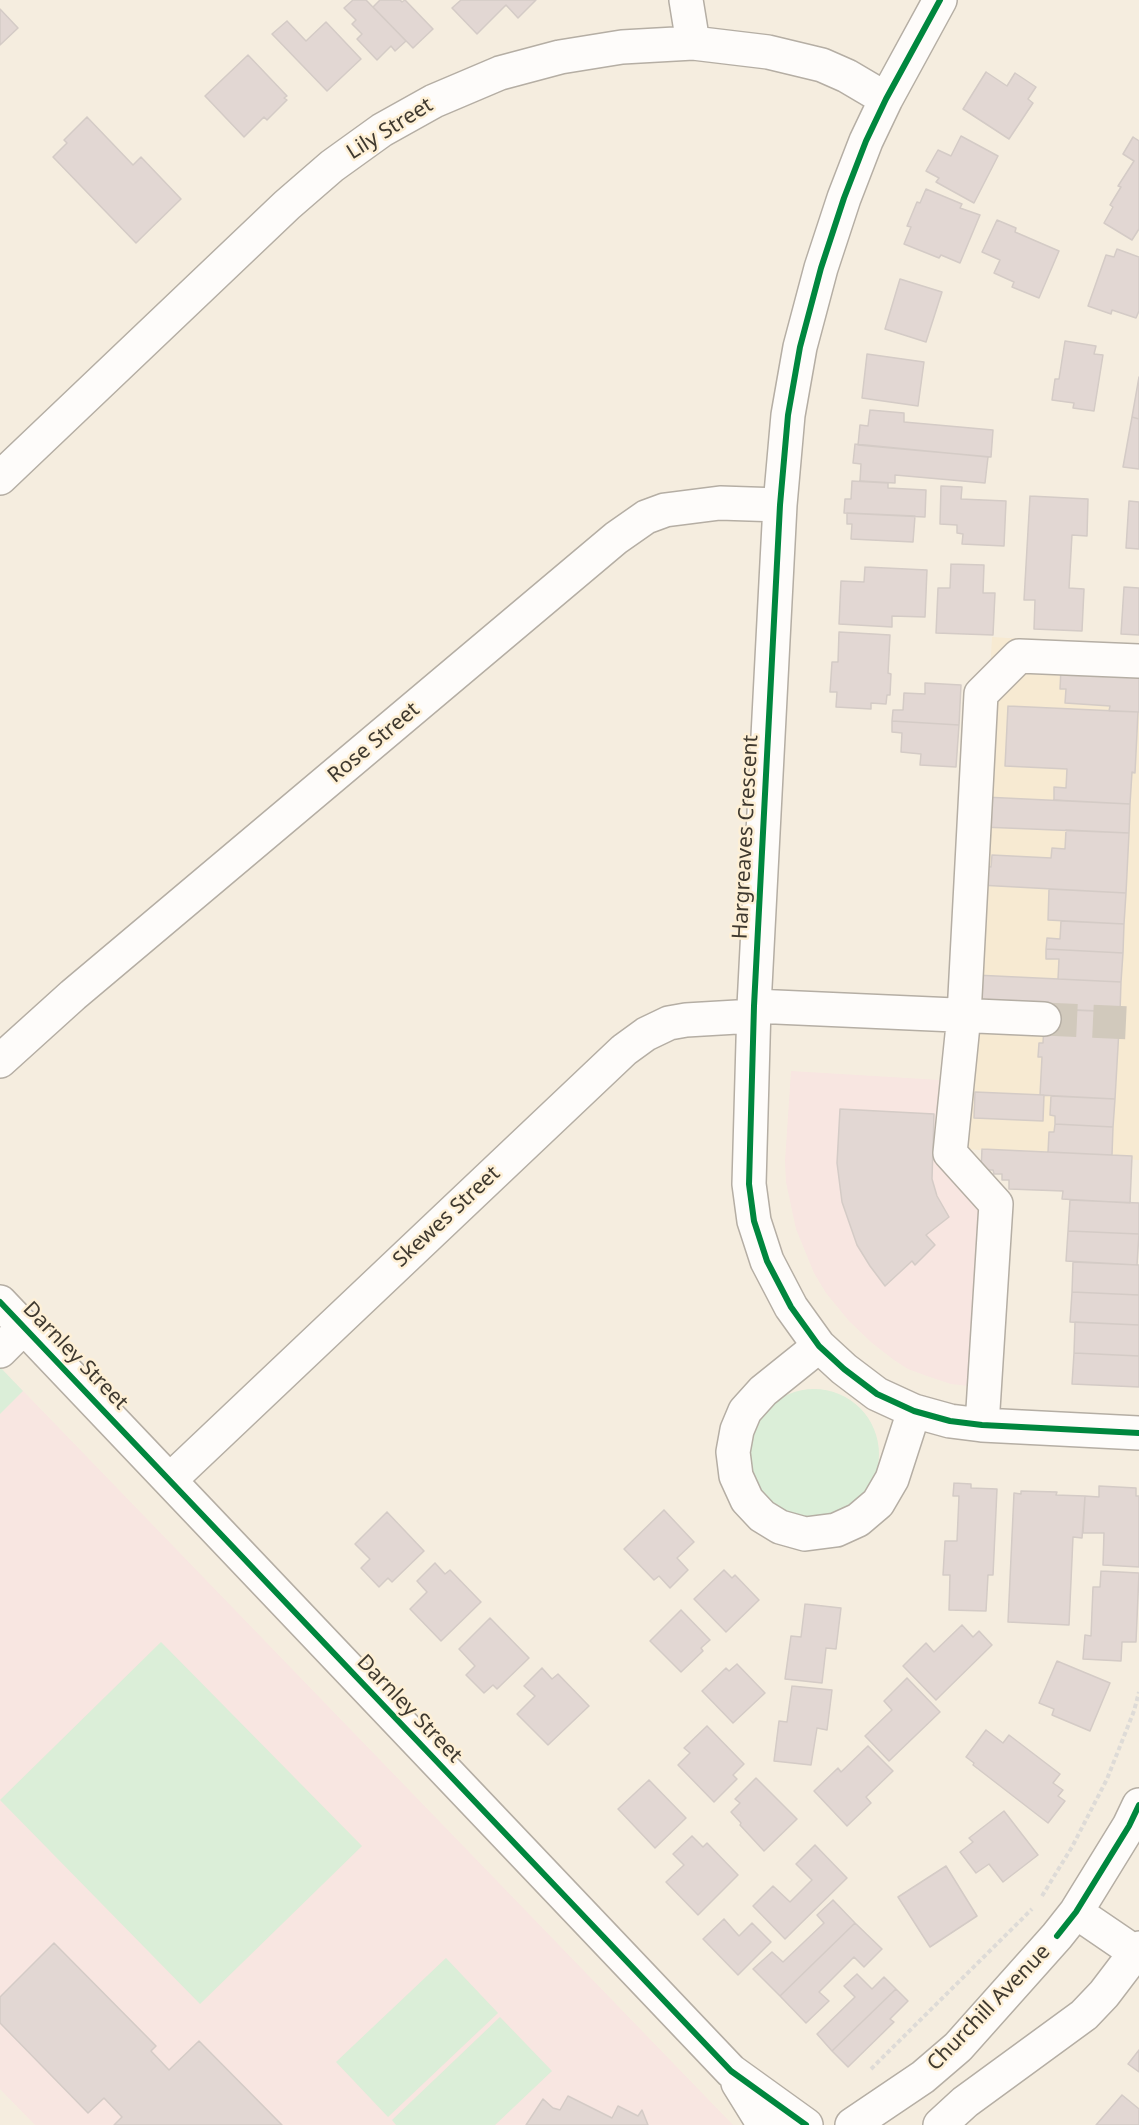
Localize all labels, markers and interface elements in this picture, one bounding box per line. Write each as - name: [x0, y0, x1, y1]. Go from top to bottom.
- street label: Lily Street: [342, 93, 438, 165]
- street label: Rose Street: [323, 697, 425, 789]
- street label: Hargreaves Crescent: [728, 734, 764, 940]
- street label: Skewes Street: [388, 1161, 506, 1273]
- street label: Darnley Street: [17, 1297, 133, 1415]
- street label: Darnley Street: [351, 1650, 467, 1768]
- street label: Churchill Avenue: [922, 1940, 1056, 2076]

